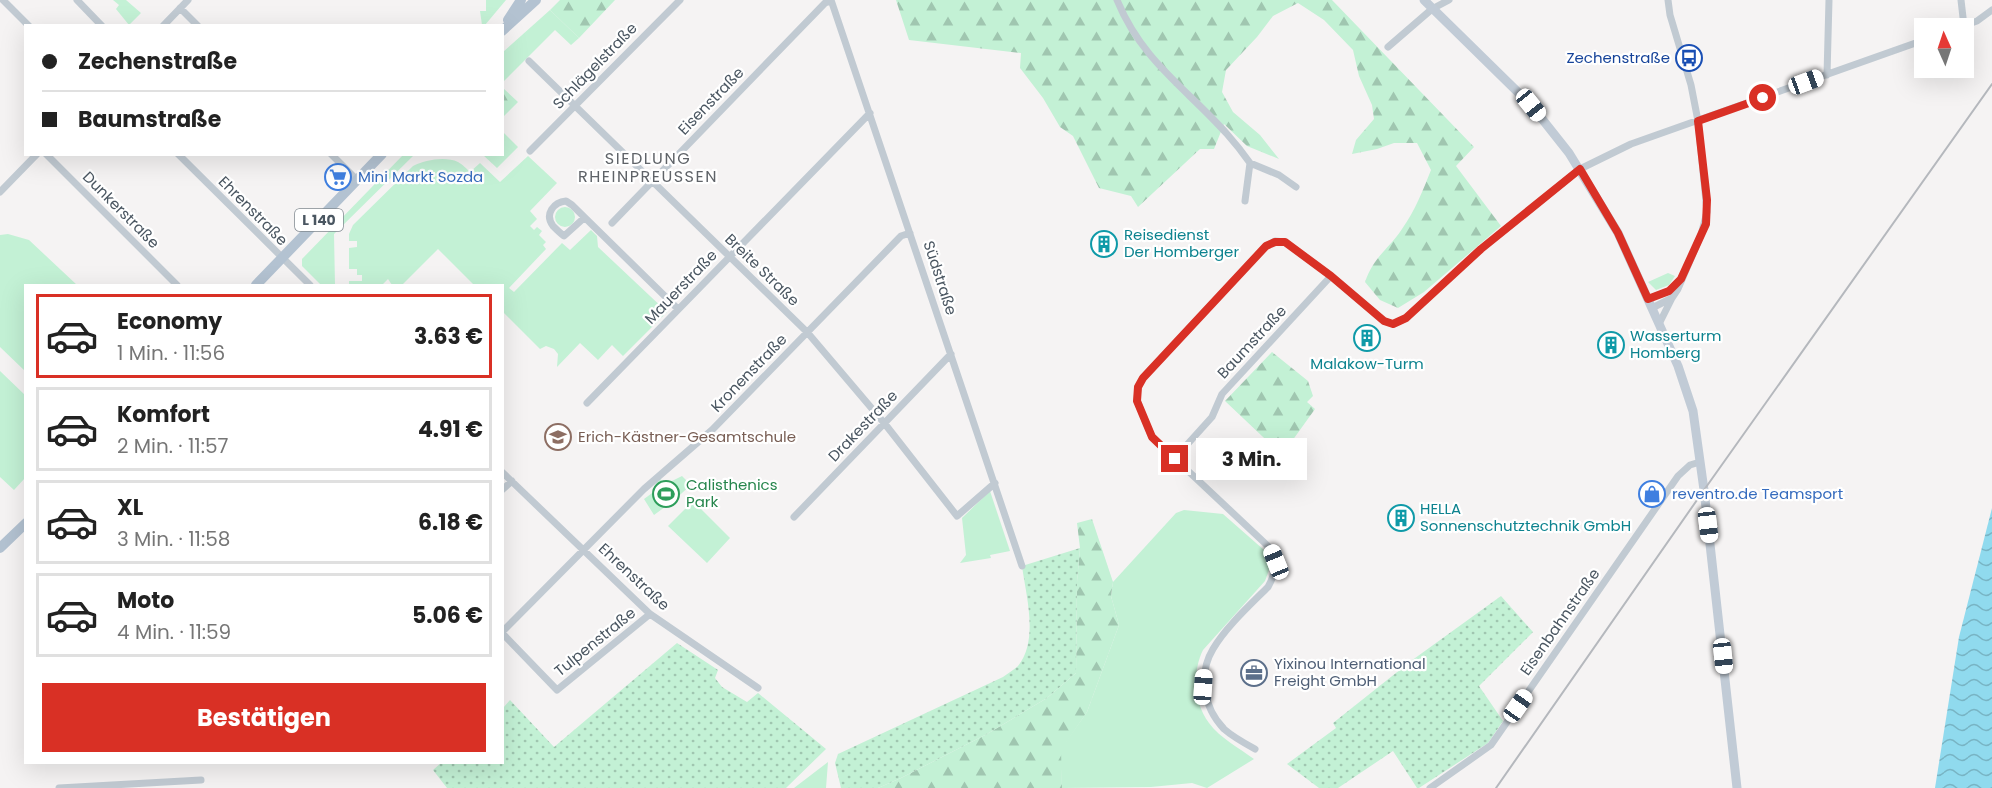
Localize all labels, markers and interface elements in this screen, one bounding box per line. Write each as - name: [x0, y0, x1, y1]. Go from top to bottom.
- street label: Schlägelstraße: [548, 18, 641, 114]
- north arrow: [1914, 18, 1974, 78]
- map controls: [1914, 18, 1974, 78]
- bus stop icon: Zechenstraße: [1674, 43, 1704, 73]
- text: Zechenstraße: [78, 46, 237, 77]
- place label: Zechenstraße: [1566, 47, 1670, 68]
- street label: Eisenstraße: [673, 62, 748, 139]
- car: [1786, 67, 1826, 97]
- route start: [1749, 84, 1776, 111]
- car: [1513, 85, 1549, 125]
- text: Baumstraße: [78, 104, 221, 135]
- district label: SIEDLUNG RHEINPREUSSEN: [578, 147, 718, 188]
- supermarket icon: Mini Markt Sozda: [323, 162, 353, 192]
- place label: Mini Markt Sozda: [358, 166, 483, 187]
- street label: Dunkerstraße: [78, 167, 164, 253]
- street label: Ehrenstraße: [214, 171, 293, 250]
- road number: L 140: [295, 209, 343, 231]
- place label: Reisedienst Der Homberger: [1124, 224, 1239, 262]
- street label: Breite Straße: [721, 229, 804, 311]
- building icon: Reisedienst Der Homberger: [1089, 229, 1119, 259]
- street label: Südstraße: [919, 238, 962, 318]
- street label: Mauerstraße: [640, 245, 722, 329]
- street label: Baumstraße: [1212, 301, 1291, 383]
- text: Economy: [117, 306, 222, 337]
- icon: car: [45, 309, 99, 363]
- text: 3.63 €: [414, 321, 483, 352]
- building icon: Malakow-Turm: [1352, 323, 1382, 353]
- place label: Wasserturm Homberg: [1630, 325, 1721, 363]
- street label: Kronenstraße: [706, 329, 791, 416]
- building icon: Wasserturm Homberg: [1596, 330, 1626, 360]
- text: 1 Min. · 11:56: [117, 339, 225, 367]
- place label: Malakow-Turm: [1310, 353, 1424, 374]
- street label: Drakestraße: [823, 385, 902, 466]
- text: Komfort: [117, 399, 210, 430]
- icon: car: [45, 402, 99, 456]
- text: 4.91 €: [418, 414, 483, 445]
- school or university icon: Erich-Kästner-Gesamtschule: [543, 422, 573, 452]
- place label: Erich-Kästner-Gesamtschule: [578, 426, 796, 447]
- text: 2 Min. · 11:57: [117, 432, 228, 460]
- callout: 3 Min.: [1196, 438, 1307, 480]
- route end: [1161, 445, 1188, 472]
- text: 3 Min.: [1222, 445, 1281, 473]
- place label: Calisthenics Park: [686, 474, 778, 512]
- sports icon: Calisthenics Park: [651, 479, 681, 509]
- shop icon: reventro.de Teamsport: [1637, 479, 1667, 509]
- place label: reventro.de Teamsport: [1672, 483, 1843, 504]
- text: XL: [117, 492, 143, 523]
- icon: car: [45, 495, 99, 549]
- place label: HELLA Sonnenschutztechnik GmbH: [1420, 498, 1631, 536]
- building icon: HELLA Sonnenschutztechnik GmbH: [1386, 503, 1416, 533]
- car: [1697, 506, 1719, 544]
- text: 6.18 €: [418, 507, 483, 538]
- text: 3 Min. · 11:58: [117, 525, 230, 553]
- street label: Ehrenstraße: [594, 538, 675, 615]
- car: [1261, 542, 1291, 582]
- street label: Eisenbahnstraße: [1515, 564, 1604, 679]
- text: Moto: [117, 585, 174, 616]
- icon: car: [45, 588, 99, 642]
- text: 5.06 €: [412, 600, 483, 631]
- street label: Tulpenstraße: [550, 602, 640, 681]
- text: 4 Min. · 11:59: [117, 618, 231, 646]
- car: [1712, 637, 1734, 675]
- place label: Yixinou International Freight GmbH: [1274, 653, 1426, 691]
- office icon: Yixinou International Freight GmbH: [1239, 658, 1269, 688]
- car: [1193, 668, 1213, 706]
- button: Bestätigen: [42, 683, 486, 752]
- car: [1500, 686, 1536, 726]

